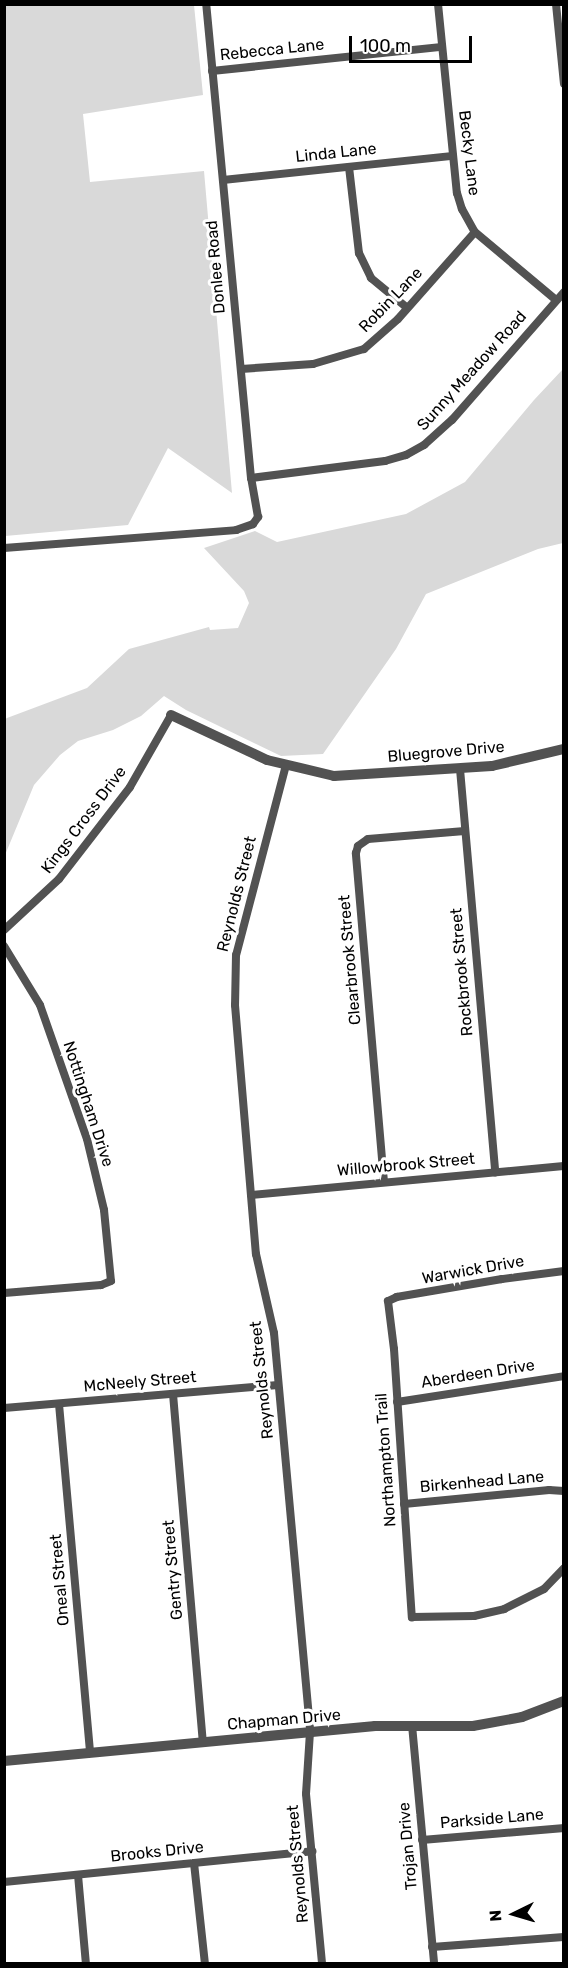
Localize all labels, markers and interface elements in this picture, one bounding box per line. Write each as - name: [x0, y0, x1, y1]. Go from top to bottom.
- scale bar: [352, 24, 475, 62]
- street label: Rebecca Lane: [219, 35, 325, 65]
- text: 100 m: [360, 35, 411, 57]
- street label: Becky Lane: [454, 109, 484, 197]
- street label: Linda Lane: [295, 139, 377, 167]
- street label: Donlee Road: [202, 220, 230, 314]
- street label: Robin Lane: [355, 263, 427, 337]
- street label: Sunny Meadow Road: [413, 307, 531, 435]
- street label: Bluegrove Drive: [387, 737, 505, 767]
- street label: Kings Cross Drive: [37, 763, 131, 877]
- street label: Reynolds Street: [213, 834, 261, 954]
- street label: Clearbrook Street: [335, 894, 365, 1026]
- street label: Rockbrook Street: [447, 907, 477, 1037]
- street label: Nottingham Drive: [59, 1039, 117, 1169]
- street label: Willowbrook Street: [336, 1149, 476, 1181]
- street label: Warwick Drive: [420, 1252, 526, 1288]
- street label: Reynolds Street: [246, 1320, 278, 1440]
- street label: Aberdeen Drive: [420, 1356, 536, 1392]
- street label: McNeely Street: [83, 1367, 197, 1397]
- street label: Northampton Trail: [372, 1392, 400, 1528]
- street label: Birkenhead Lane: [419, 1467, 545, 1497]
- street label: Gentry Street: [159, 1519, 187, 1621]
- street label: Oneal Street: [46, 1533, 74, 1627]
- street label: Chapman Drive: [226, 1705, 342, 1735]
- street label: Trojan Drive: [395, 1801, 421, 1891]
- street label: Reynolds Street: [283, 1804, 313, 1924]
- street label: Parkside Lane: [439, 1805, 545, 1833]
- street label: Brooks Drive: [109, 1838, 205, 1866]
- north arrow: [484, 1884, 544, 1944]
- text: N: [486, 1909, 506, 1922]

